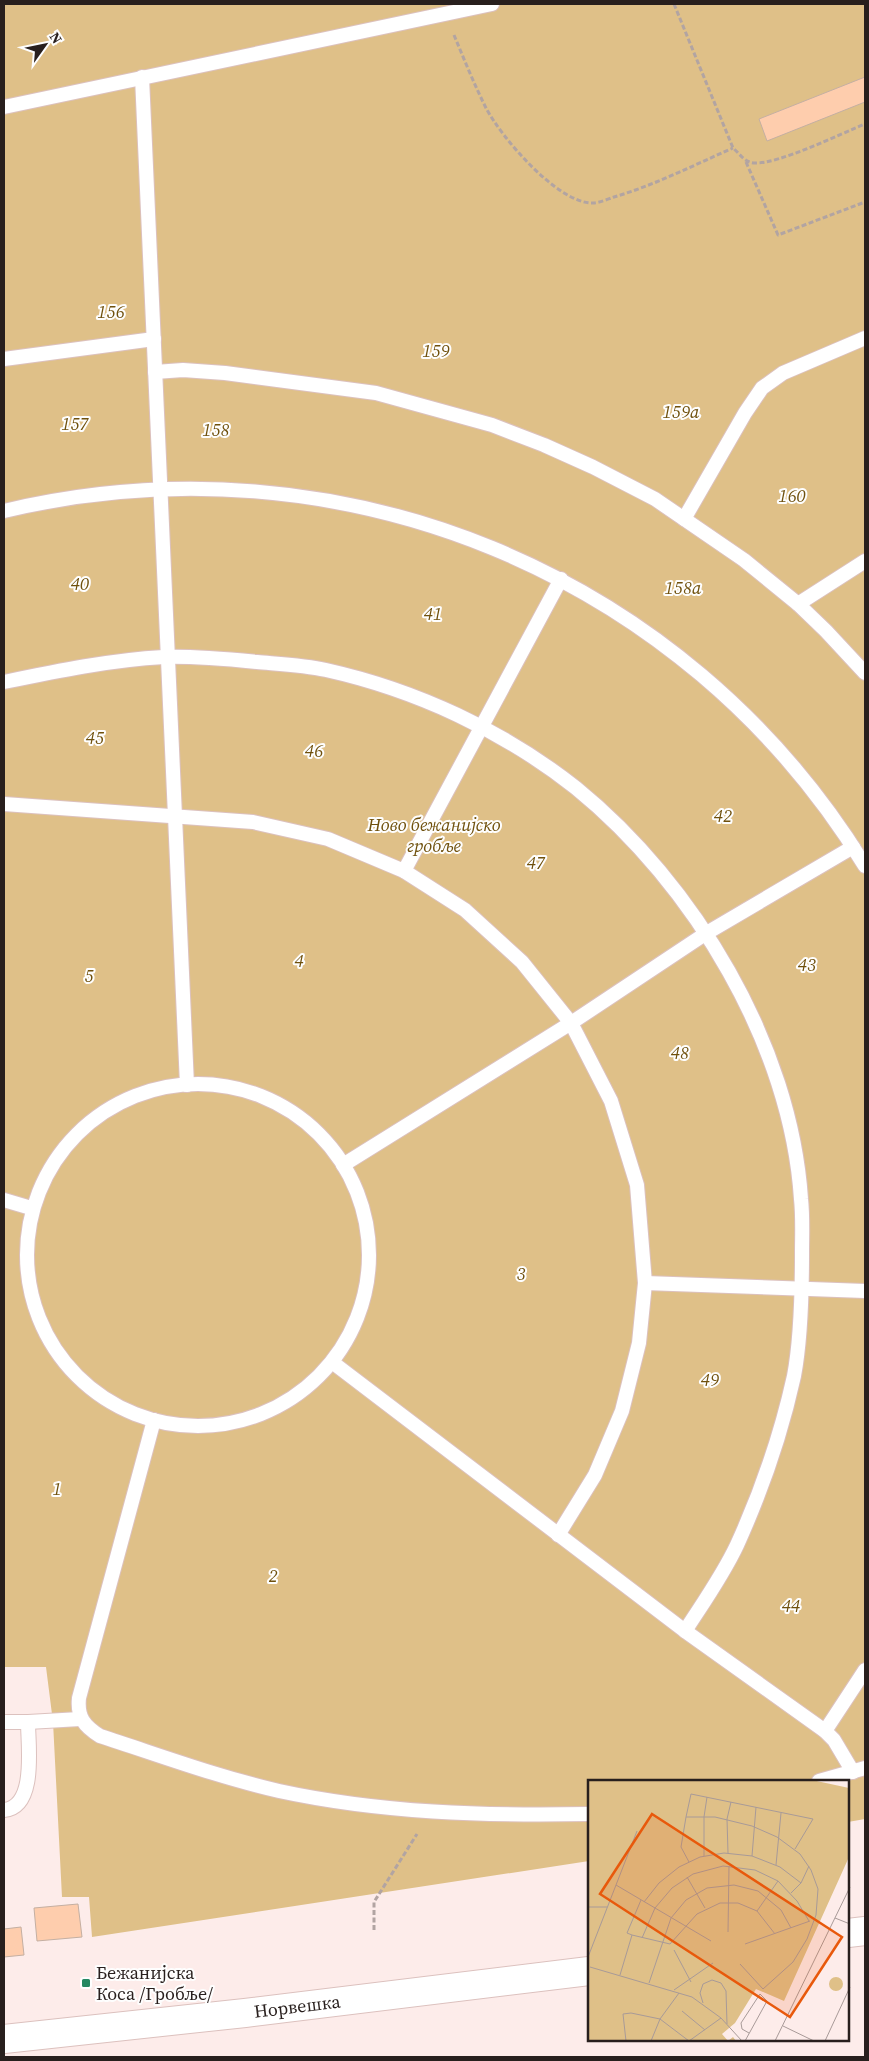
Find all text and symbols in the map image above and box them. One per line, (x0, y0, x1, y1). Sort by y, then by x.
north arrow (20, 20, 70, 70)
text: N (45, 28, 67, 48)
park label: 156 (97, 299, 126, 324)
park label: 159 (422, 338, 450, 363)
park label: 159a (663, 399, 700, 424)
park label: 157 (61, 411, 90, 436)
park label: 158 (202, 417, 230, 442)
park label: 160 (778, 483, 806, 508)
park label: 40 (71, 571, 89, 596)
park label: 158a (665, 575, 702, 600)
park label: 41 (424, 601, 442, 626)
park label: 45 (86, 725, 105, 750)
park label: 46 (305, 738, 324, 763)
park label: 42 (714, 803, 732, 828)
park label: Ново бежанијско гробље (366, 812, 501, 858)
park label: 47 (527, 850, 546, 875)
park label: 4 (294, 948, 304, 973)
park label: 43 (798, 952, 816, 977)
park label: 5 (84, 963, 94, 988)
park label: 48 (671, 1040, 689, 1065)
park label: 3 (516, 1261, 526, 1286)
park label: 49 (701, 1367, 719, 1392)
park label: 1 (52, 1476, 62, 1501)
park label: 2 (268, 1563, 278, 1588)
park label: 44 (782, 1593, 800, 1618)
inset map (588, 1780, 849, 2041)
place label: Бежанијска Коса /Гробље/ (96, 1960, 213, 2006)
marker: Бежанијска Коса /Гробље/ (80, 1977, 92, 1989)
street label: Норвешка (253, 1988, 343, 2024)

